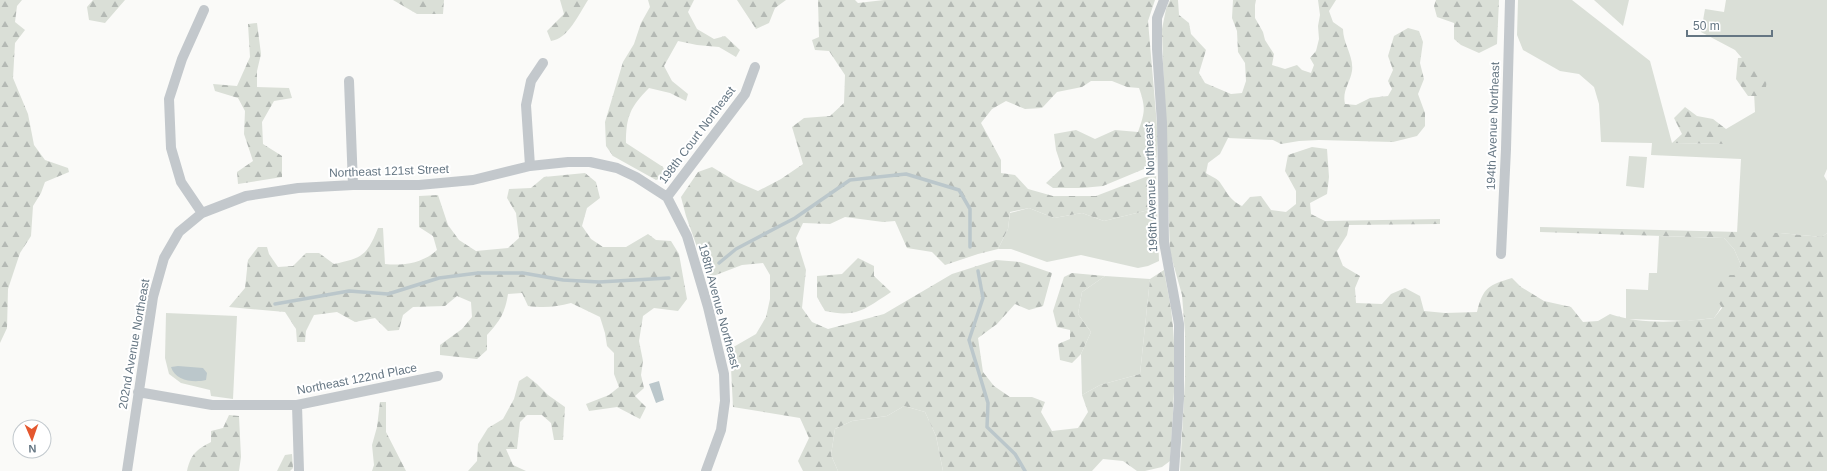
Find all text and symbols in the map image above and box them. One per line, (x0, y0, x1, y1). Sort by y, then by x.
scale bar (1687, 12, 1772, 38)
text: 50 m (1693, 19, 1720, 33)
street label: 194th Avenue Northeast (1484, 61, 1502, 190)
street label: 198th Court Northeast (656, 83, 739, 186)
street label: 196th Avenue Northeast (1142, 123, 1160, 252)
street label: Northeast 121st Street (329, 162, 450, 180)
street label: 198th Avenue Northeast (696, 242, 743, 371)
street label: 202nd Avenue Northeast (116, 277, 152, 410)
street label: Northeast 122nd Place (296, 360, 419, 398)
north arrow (12, 419, 52, 459)
text: N (28, 443, 37, 455)

